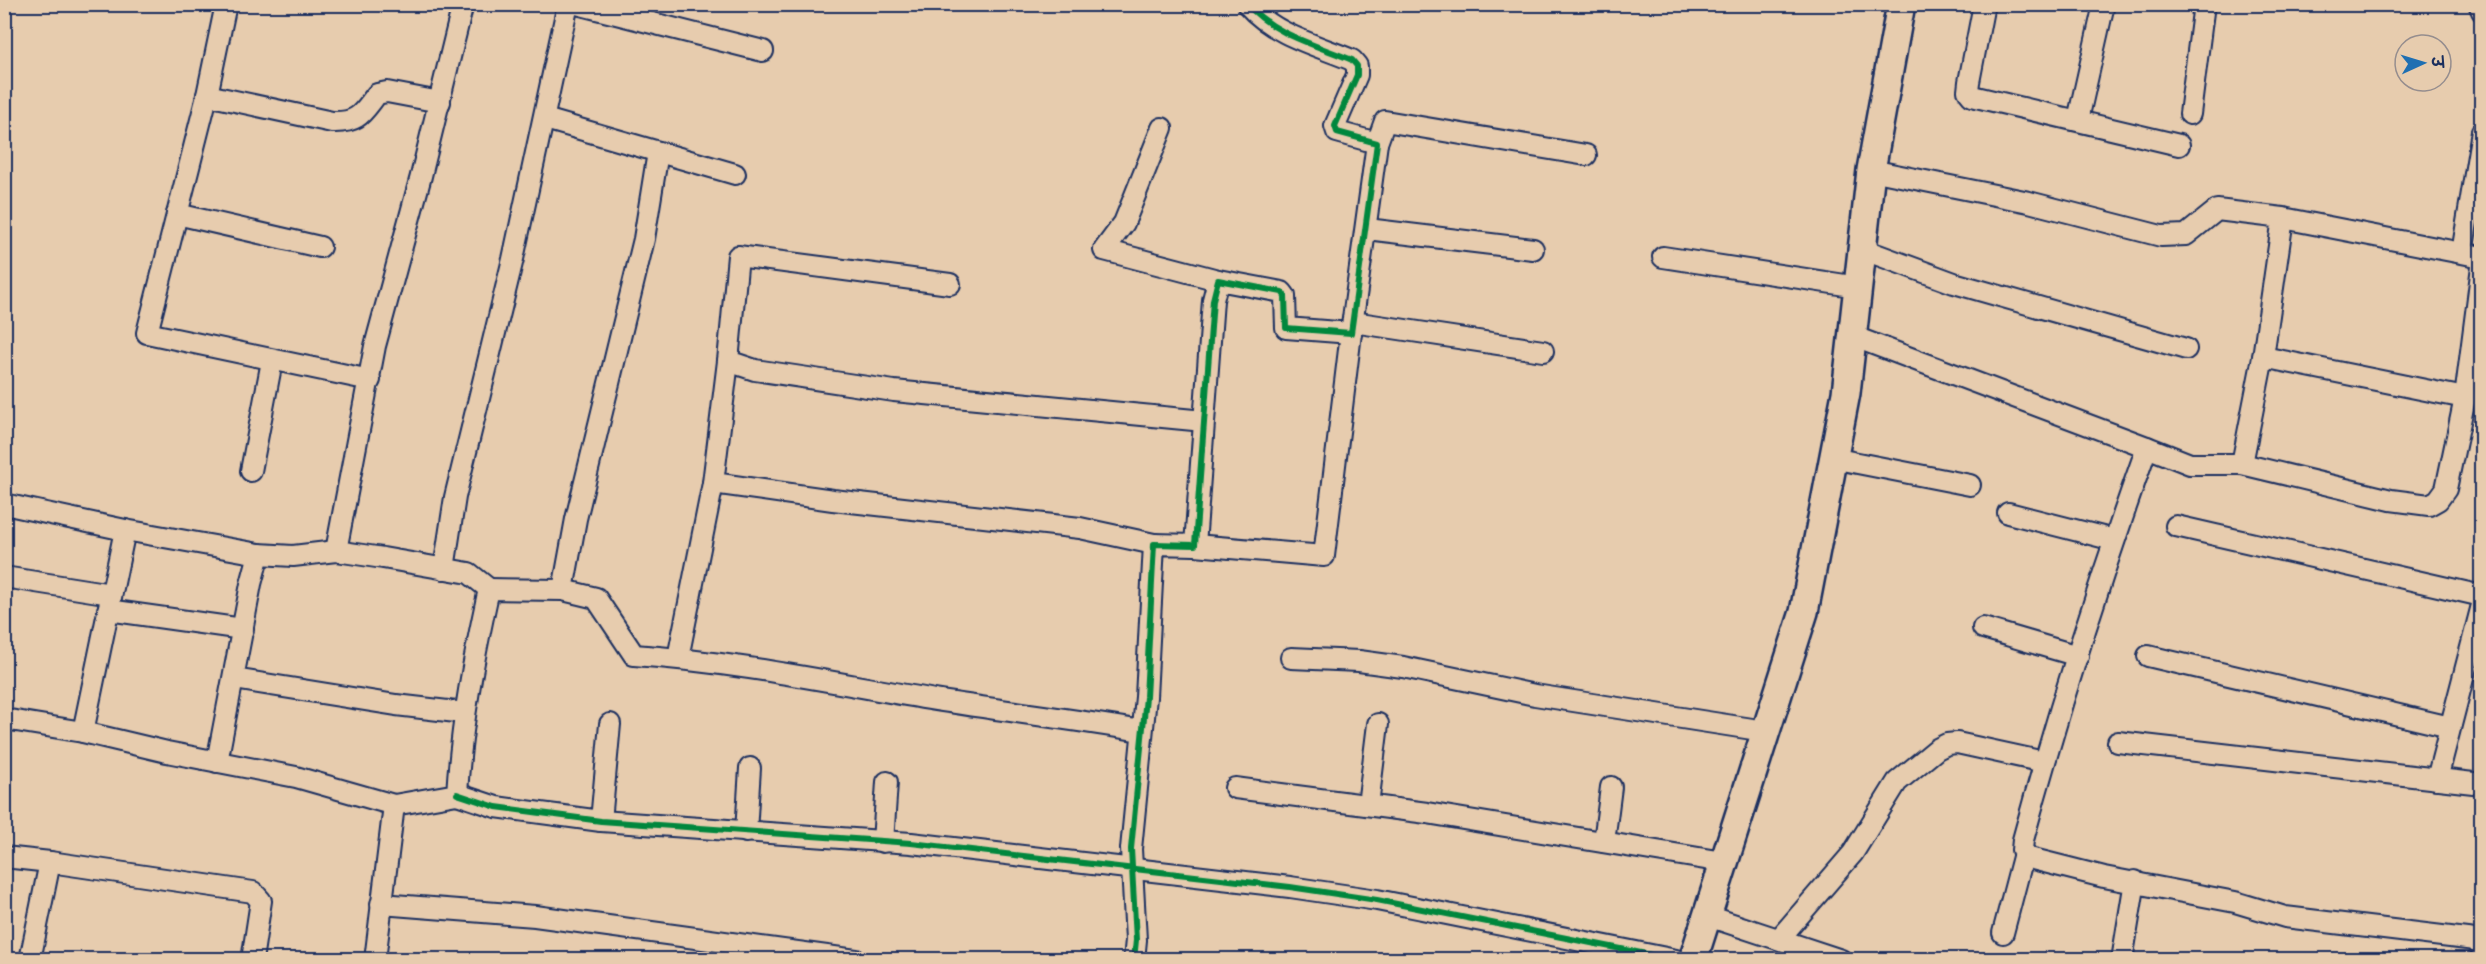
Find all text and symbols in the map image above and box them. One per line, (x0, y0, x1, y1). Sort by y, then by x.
north arrow (2393, 33, 2453, 93)
text: उ (2427, 54, 2448, 69)

